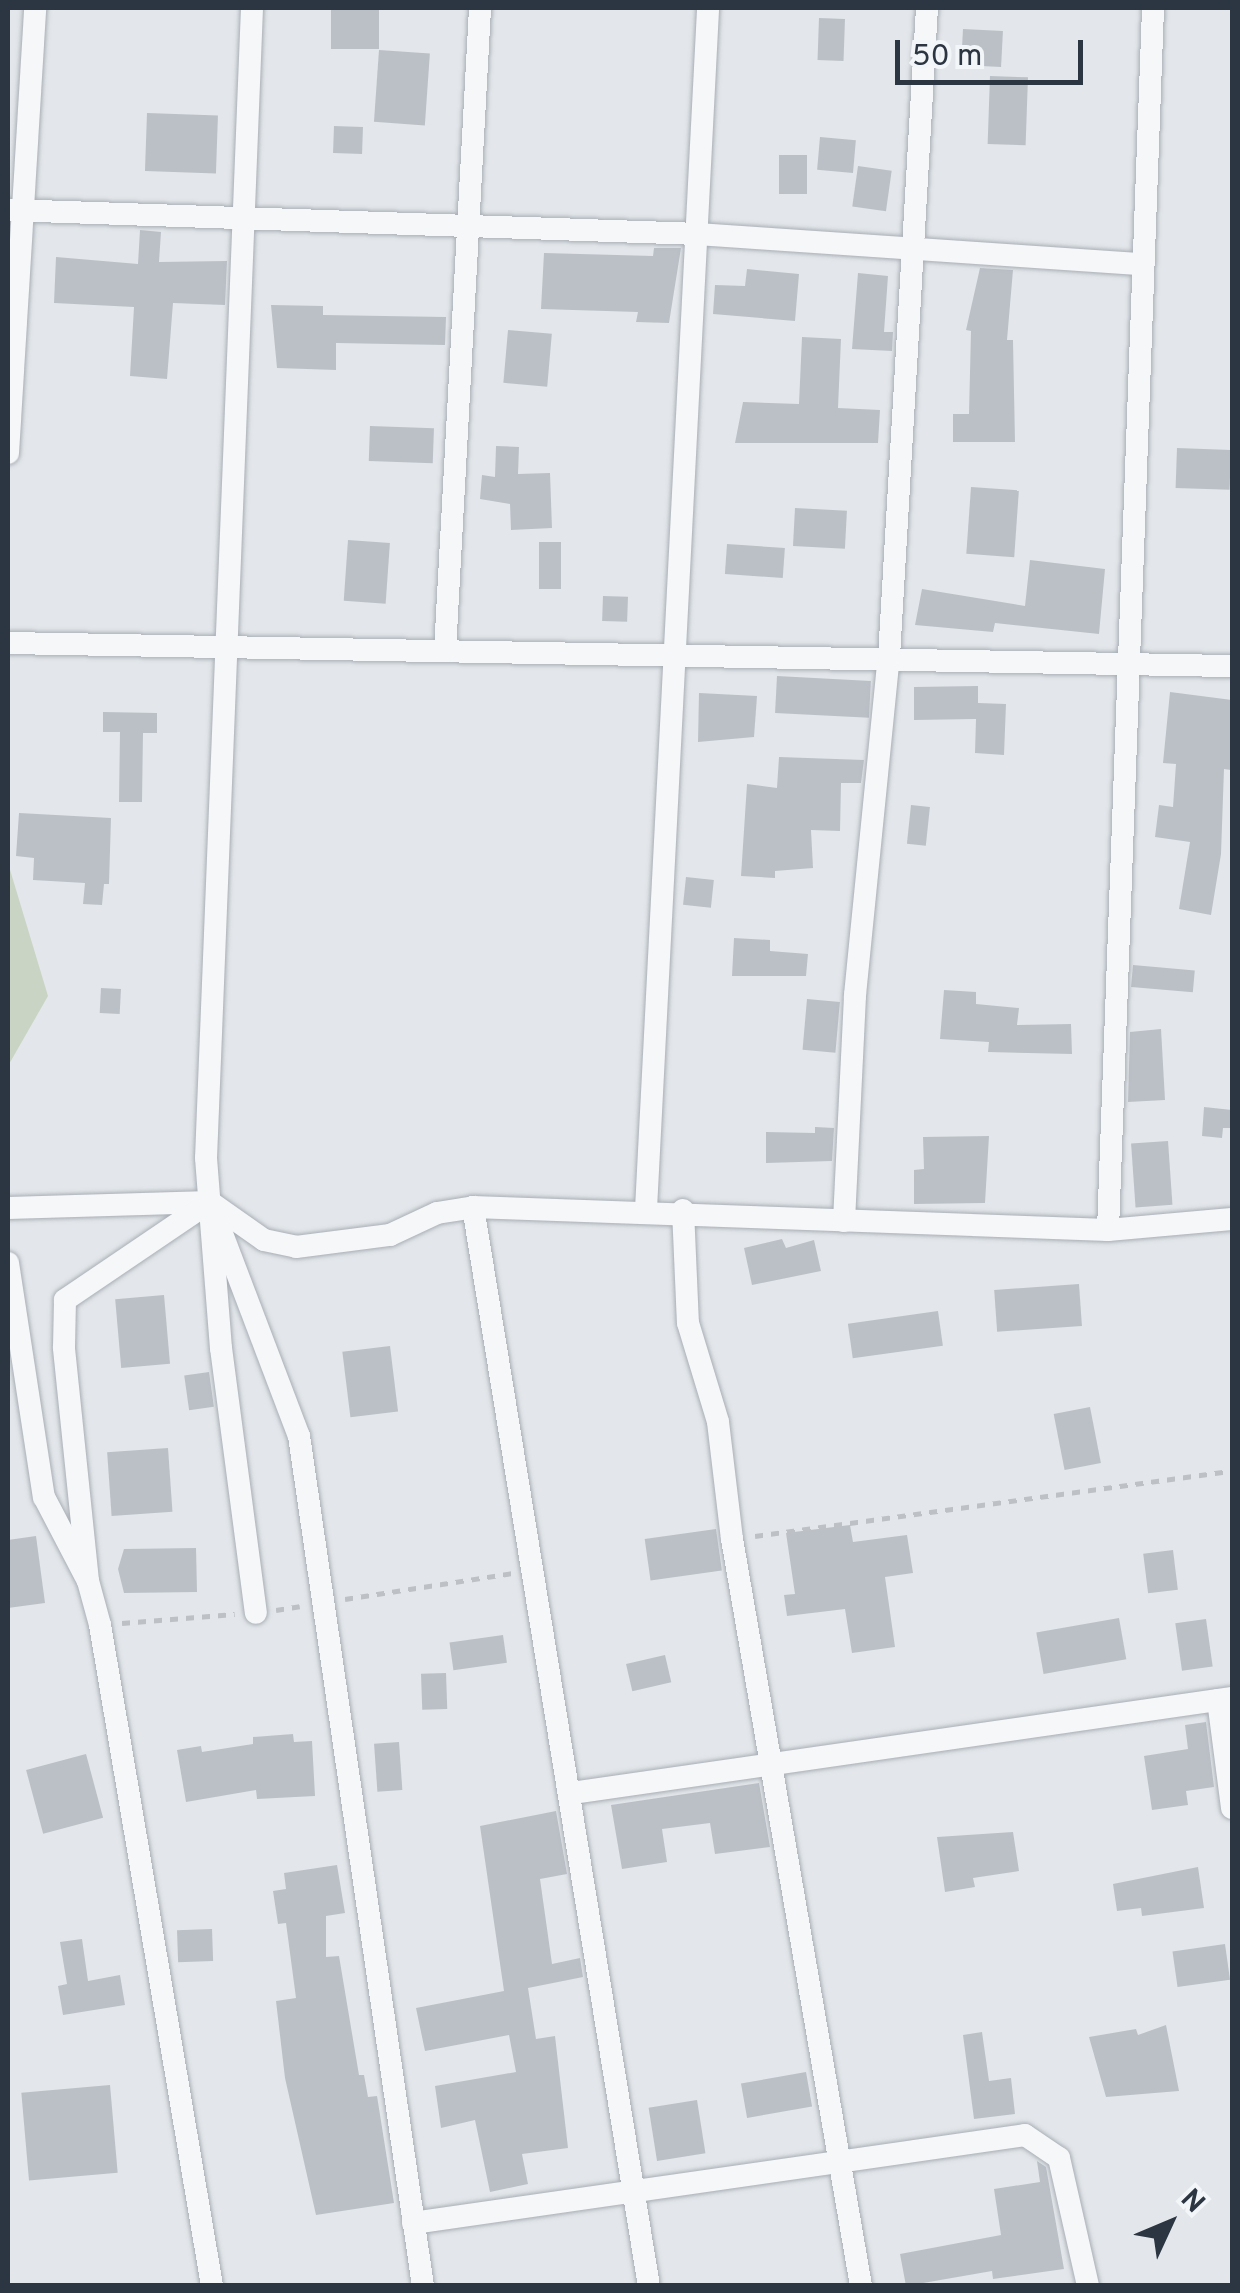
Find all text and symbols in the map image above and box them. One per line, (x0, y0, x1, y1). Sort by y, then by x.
scale bar (900, 20, 1088, 82)
text: 50 m (912, 39, 982, 76)
north arrow (1120, 2173, 1220, 2273)
text: N (1172, 2182, 1212, 2222)

